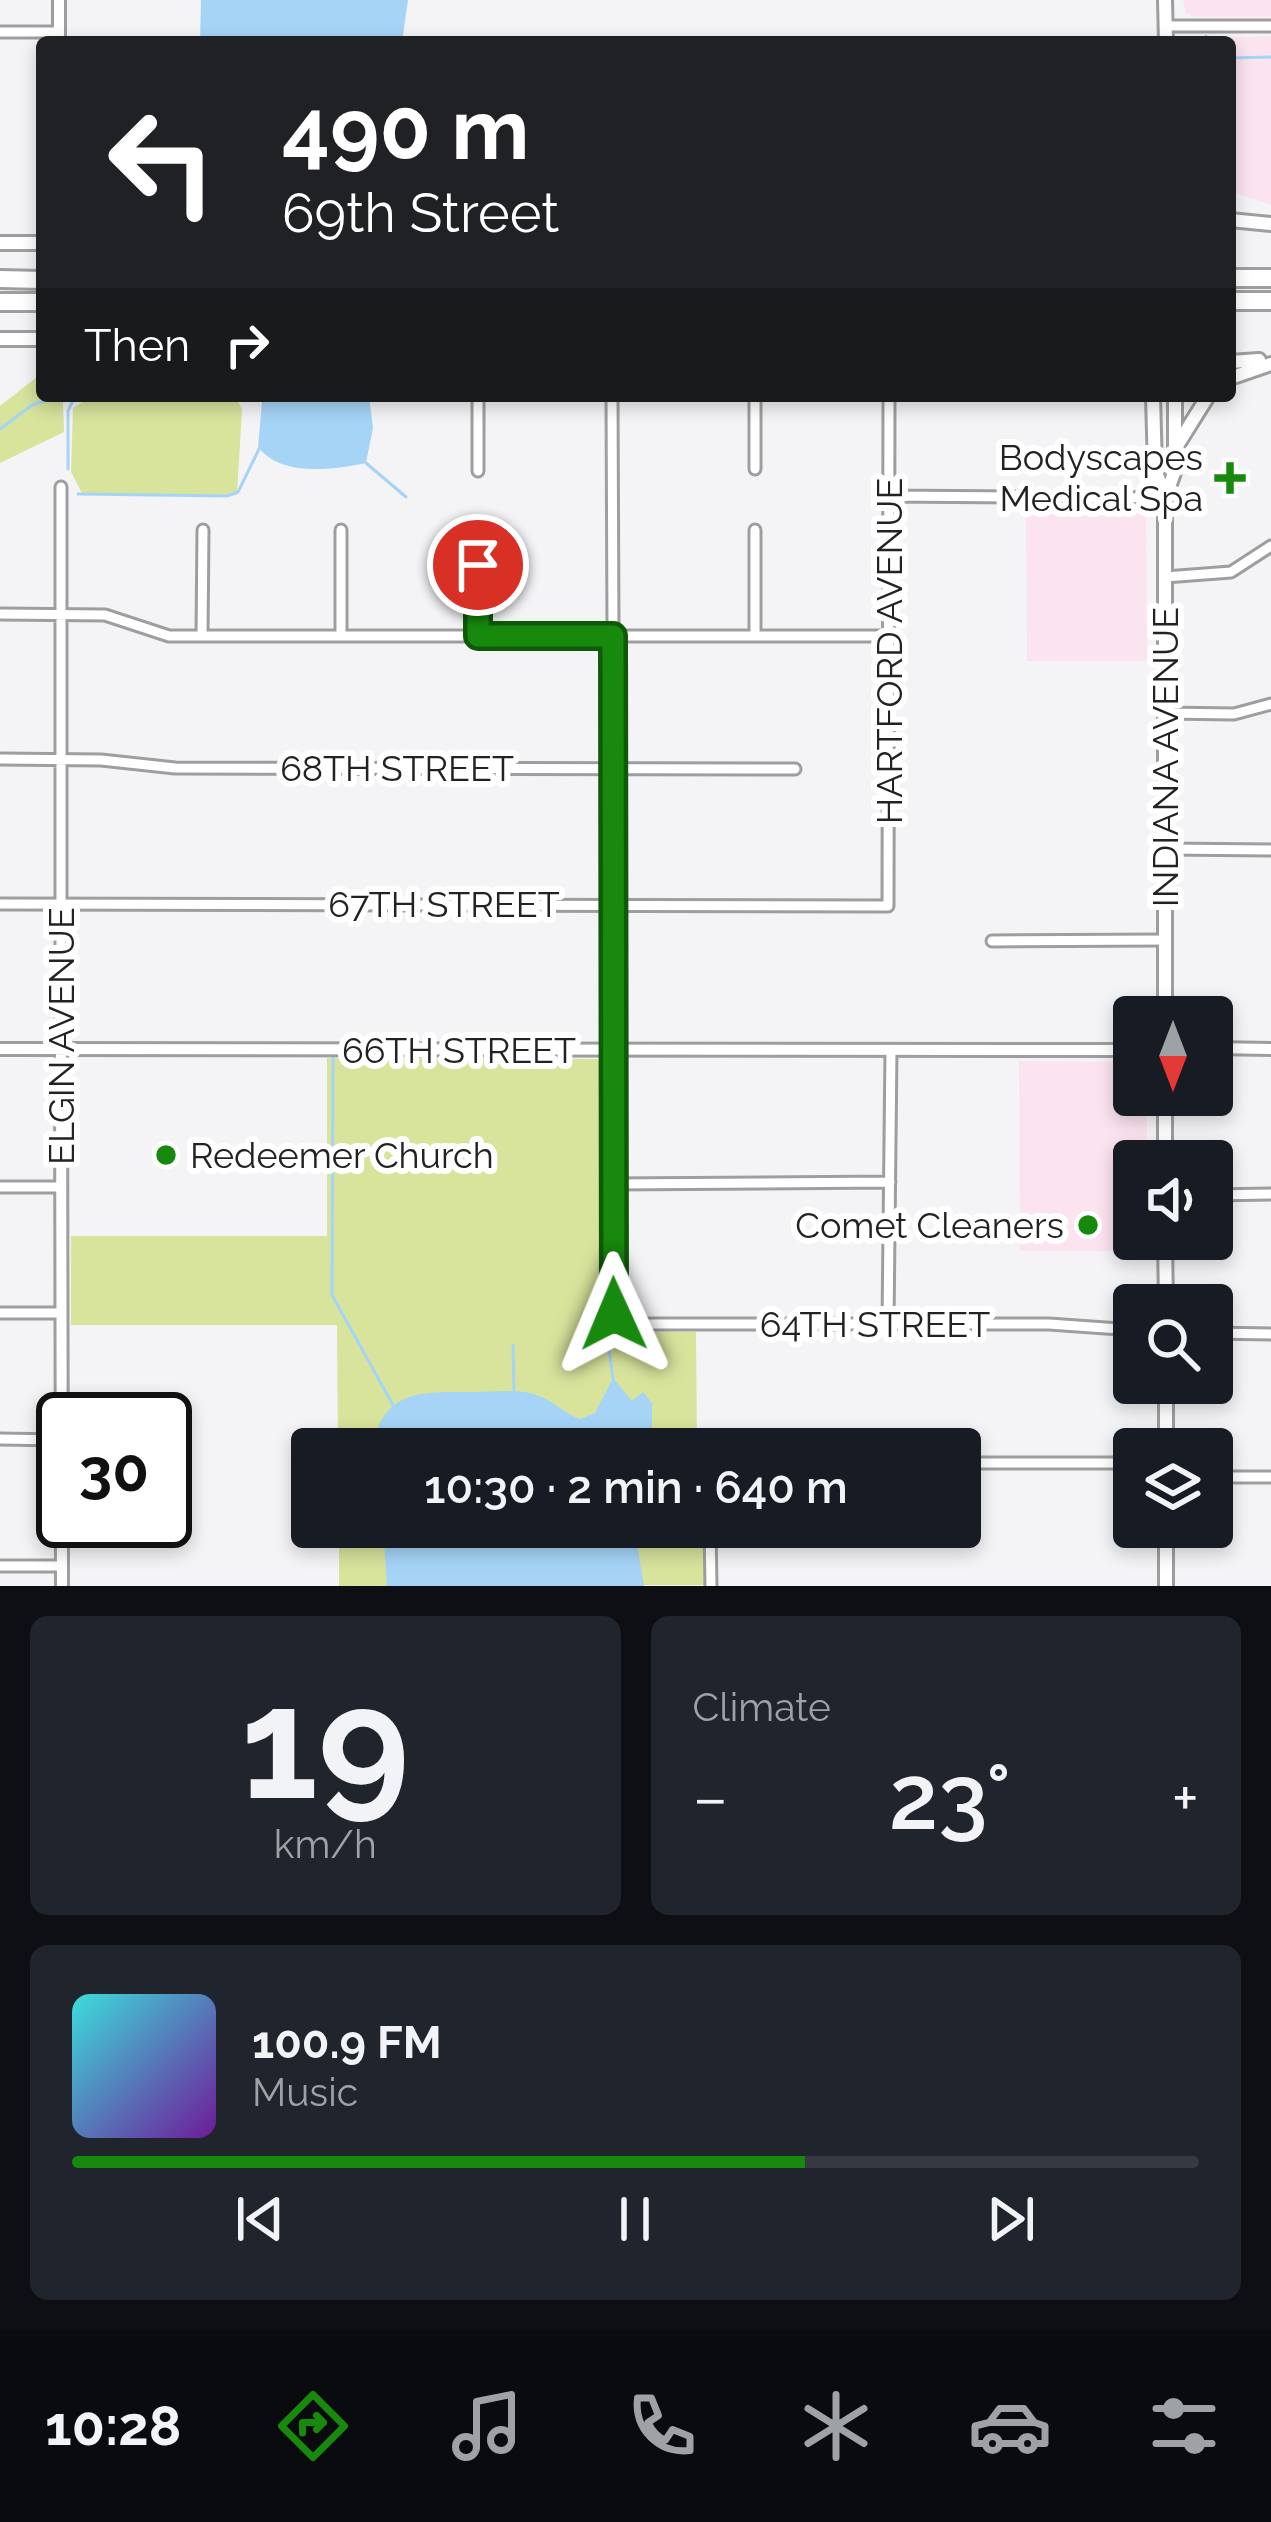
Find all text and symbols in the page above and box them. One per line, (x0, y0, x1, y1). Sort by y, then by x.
text: 490 m (282, 80, 529, 179)
icon: left (84, 84, 240, 240)
text: 69th Street (282, 181, 559, 245)
icon: right (214, 312, 280, 378)
text: Then (84, 319, 190, 372)
place label: Bodyscapes Medical Spa (999, 436, 1203, 519)
marker: Bodyscapes Medical Spa (1214, 462, 1246, 494)
street label: HARTFORD AVENUE (868, 478, 910, 824)
pin (427, 514, 529, 616)
icon: arrive (445, 532, 511, 598)
street label: INDIANA AVENUE (1144, 607, 1186, 907)
street label: 68TH STREET (280, 747, 514, 789)
street label: 67TH STREET (328, 883, 560, 925)
street label: ELGIN AVENUE (40, 907, 82, 1165)
north arrow (1113, 996, 1233, 1116)
map controls (1113, 996, 1233, 1548)
street label: 66TH STREET (342, 1029, 576, 1071)
place label: Redeemer Church (190, 1134, 494, 1176)
button: sound (1113, 1140, 1233, 1260)
marker: Redeemer Church (153, 1142, 179, 1168)
place label: Comet Cleaners (795, 1204, 1064, 1246)
marker: Comet Cleaners (1075, 1212, 1101, 1238)
position arrow (551, 1251, 677, 1377)
button: search (1113, 1284, 1233, 1404)
street label: 64TH STREET (760, 1303, 990, 1345)
speed limit sign: 30 (36, 1392, 192, 1548)
button: layers (1113, 1428, 1233, 1548)
text: 10:30 · 2 min · 640 m (424, 1461, 848, 1514)
text: 19 (241, 1651, 410, 1835)
text: Climate (693, 1684, 831, 1730)
text: 23° (889, 1744, 1011, 1850)
text: − (693, 1759, 728, 1836)
text: + (1172, 1759, 1199, 1836)
text: km/h (274, 1821, 377, 1867)
text: 100.9 FM (252, 2016, 442, 2069)
text: Music (252, 2069, 358, 2115)
icon: previous (227, 2186, 293, 2252)
icon: pause (602, 2186, 668, 2252)
icon: next (978, 2186, 1044, 2252)
icon: directions (271, 2384, 355, 2468)
icon: music (445, 2384, 529, 2468)
icon: phone (620, 2384, 704, 2468)
icon: climate (794, 2384, 878, 2468)
icon: car (968, 2384, 1052, 2468)
icon: filters (1142, 2384, 1226, 2468)
text: 10:28 (45, 2394, 181, 2458)

